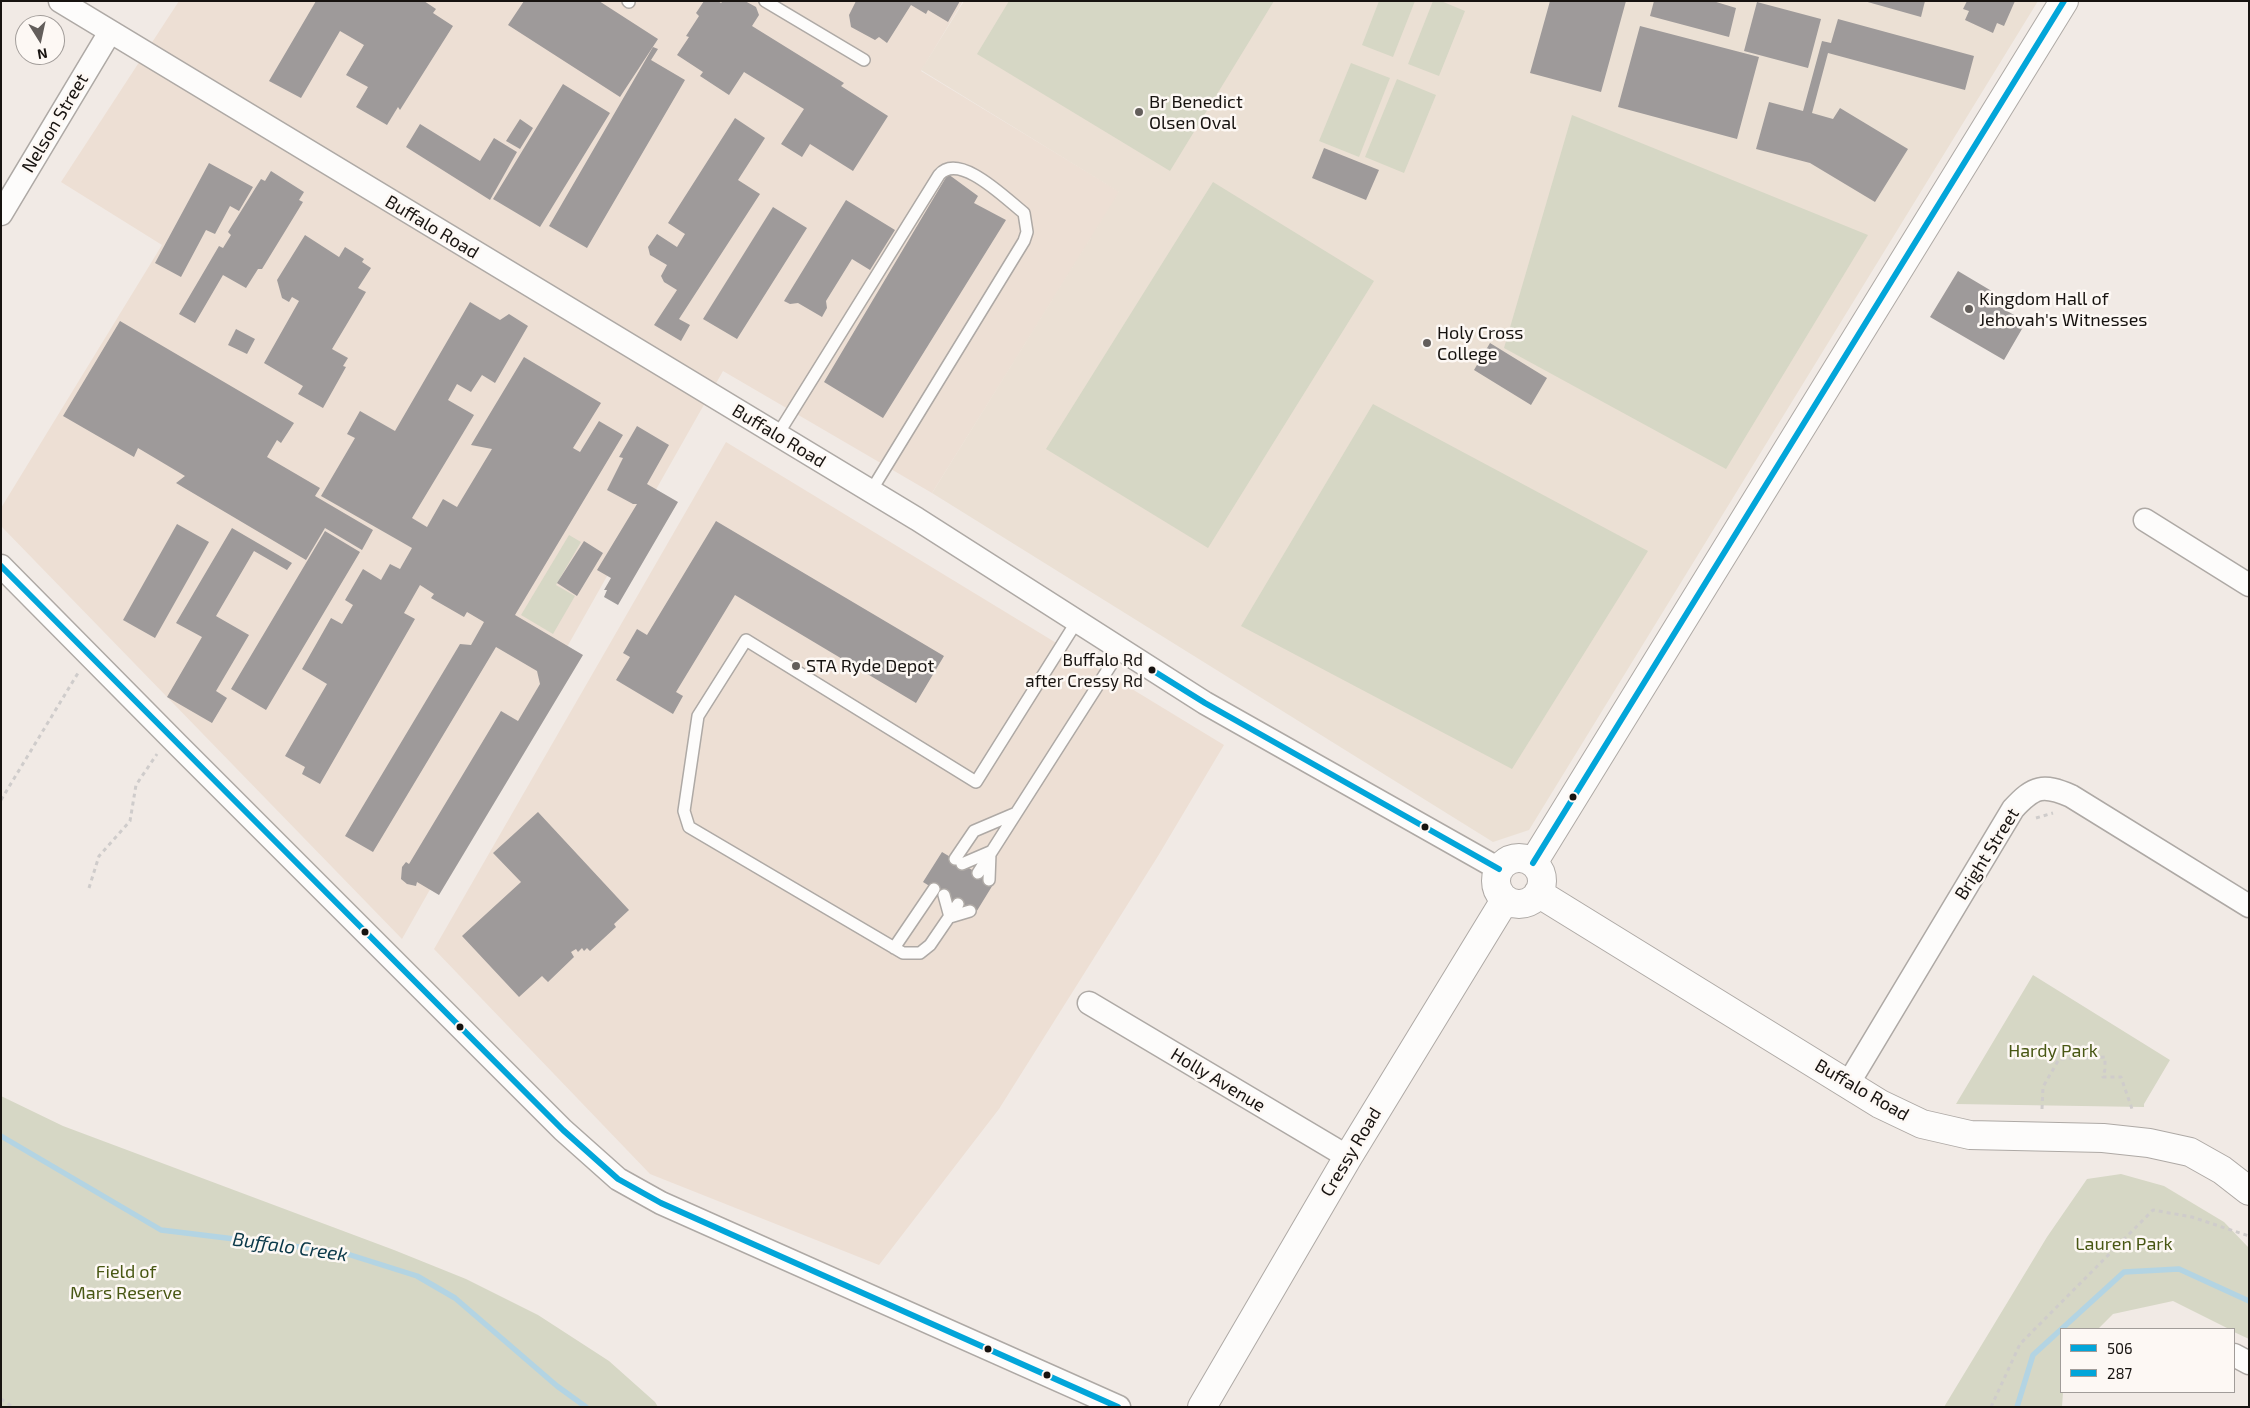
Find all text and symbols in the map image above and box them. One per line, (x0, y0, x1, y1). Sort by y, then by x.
north arrow (15, 15, 65, 65)
text: N (36, 45, 49, 64)
street label: Nelson Street (17, 70, 93, 176)
place label: Br Benedict Olsen Oval (1149, 91, 1243, 134)
marker: Br Benedict Olsen Oval (1133, 106, 1145, 118)
street label: Buffalo Road (381, 191, 483, 263)
place label: Kingdom Hall of Jehovah's Witnesses (1979, 288, 2147, 330)
marker: Kingdom Hall of Jehovah's Witnesses (1963, 303, 1975, 315)
place label: Holy Cross College (1437, 322, 1523, 364)
marker: Holy Cross College (1421, 337, 1433, 349)
street label: Buffalo Road (728, 400, 830, 472)
place label: Buffalo Rd after Cressy Rd (1025, 650, 1143, 690)
place label: STA Ryde Depot (806, 655, 934, 677)
marker: STA Ryde Depot (790, 660, 802, 672)
marker: Buffalo Rd after Cressy Rd (1147, 665, 1157, 675)
unlabelled marker (1568, 792, 1578, 802)
street label: Bright Street (1950, 804, 2024, 904)
unlabelled marker (1420, 822, 1430, 832)
unlabelled marker (360, 927, 370, 937)
unlabelled marker (455, 1022, 465, 1032)
park label: Hardy Park (2008, 1040, 2098, 1062)
street label: Holly Avenue (1167, 1043, 1269, 1117)
street label: Buffalo Road (1811, 1054, 1913, 1126)
street label: Cressy Road (1316, 1104, 1386, 1200)
water label: Buffalo Creek (231, 1228, 349, 1266)
park label: Lauren Park (2075, 1233, 2173, 1255)
park label: Field of Mars Reserve (70, 1261, 182, 1304)
legend (2060, 1328, 2235, 1393)
text: 506 (2107, 1339, 2133, 1357)
unlabelled marker (983, 1344, 993, 1354)
text: 287 (2107, 1364, 2132, 1382)
unlabelled marker (1042, 1370, 1052, 1380)

